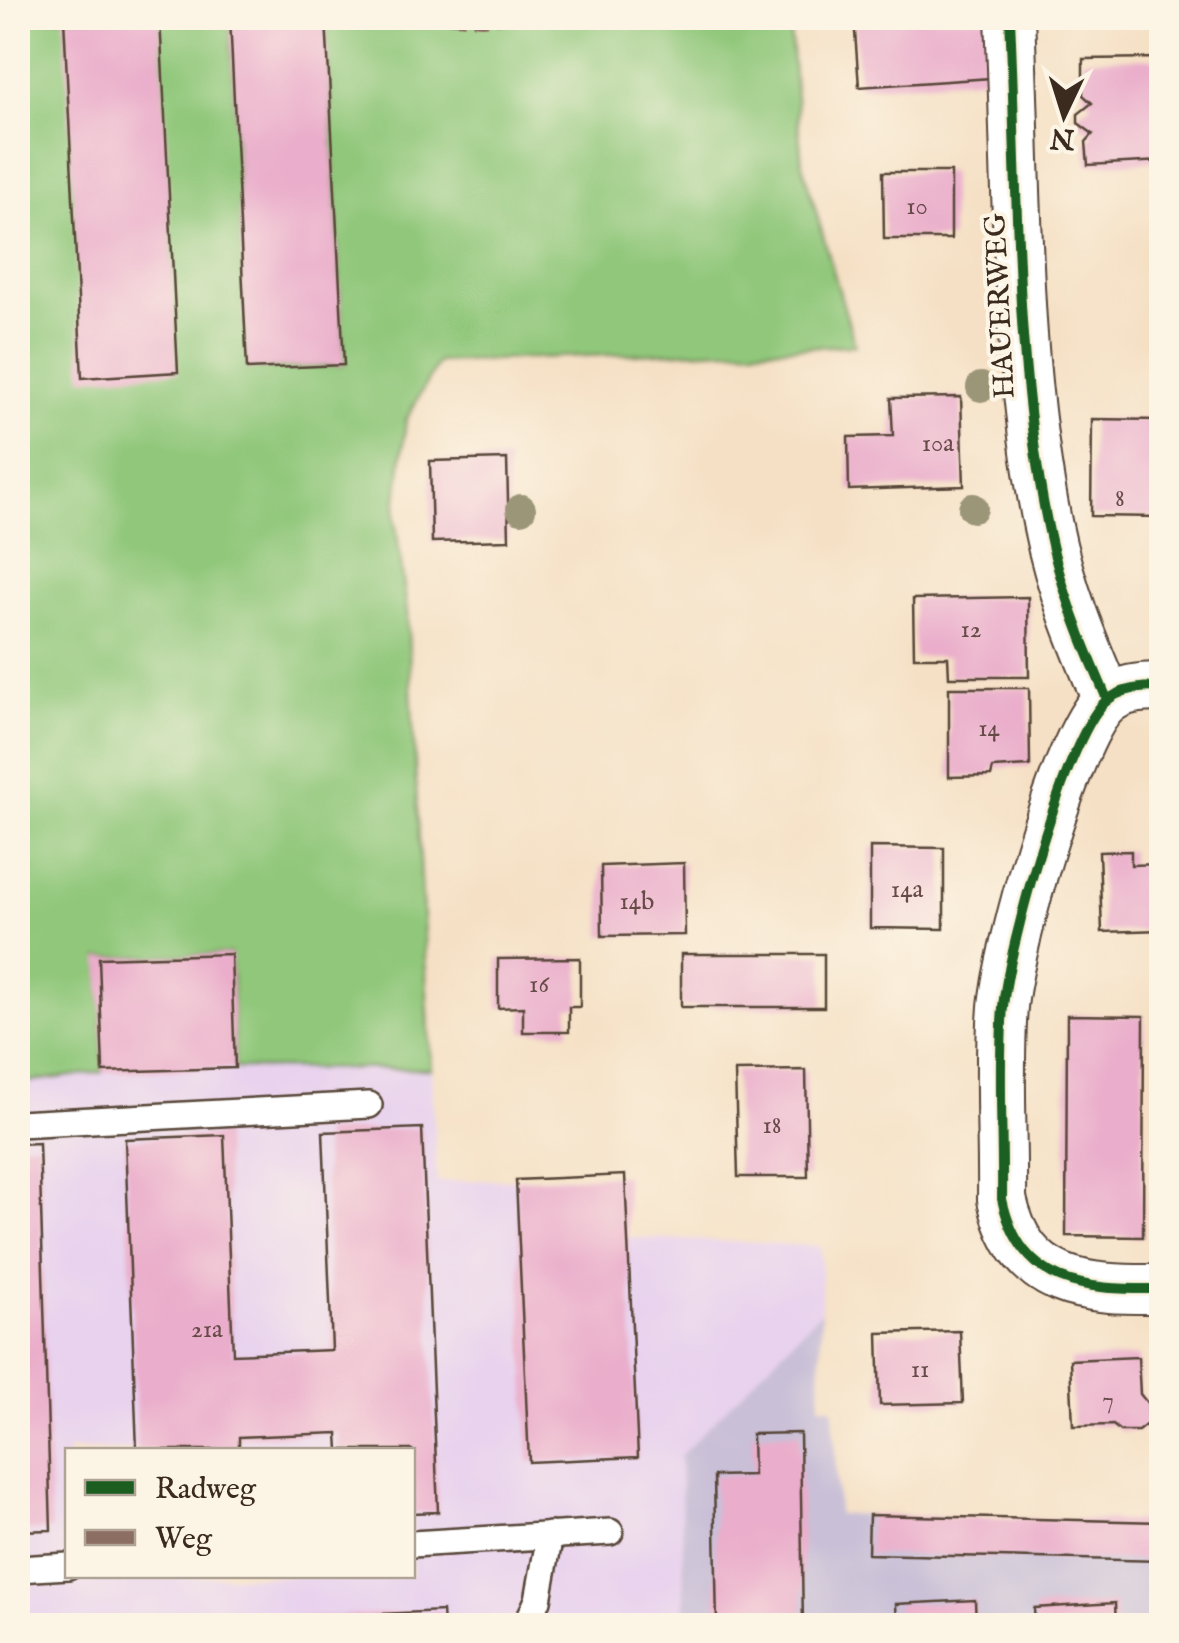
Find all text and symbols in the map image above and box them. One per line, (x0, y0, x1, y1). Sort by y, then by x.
north arrow (1014, 65, 1114, 165)
text: N (1049, 119, 1077, 156)
house number: 10 (906, 191, 928, 223)
street label: HAUERWEG (977, 212, 1025, 400)
house number: 10a (922, 428, 954, 460)
house number: 8 (1115, 483, 1125, 515)
house number: 12 (960, 614, 982, 646)
house number: 14 (978, 713, 1001, 745)
house number: 14a (891, 874, 923, 906)
house number: 14b (620, 886, 654, 918)
house number: 16 (529, 969, 549, 1001)
house number: 18 (762, 1110, 782, 1142)
house number: 21a (191, 1314, 223, 1346)
house number: 11 (911, 1354, 929, 1386)
house number: 7 (1102, 1385, 1114, 1417)
legend (65, 1448, 415, 1578)
text: Radweg (155, 1471, 257, 1509)
text: Weg (155, 1521, 213, 1559)

